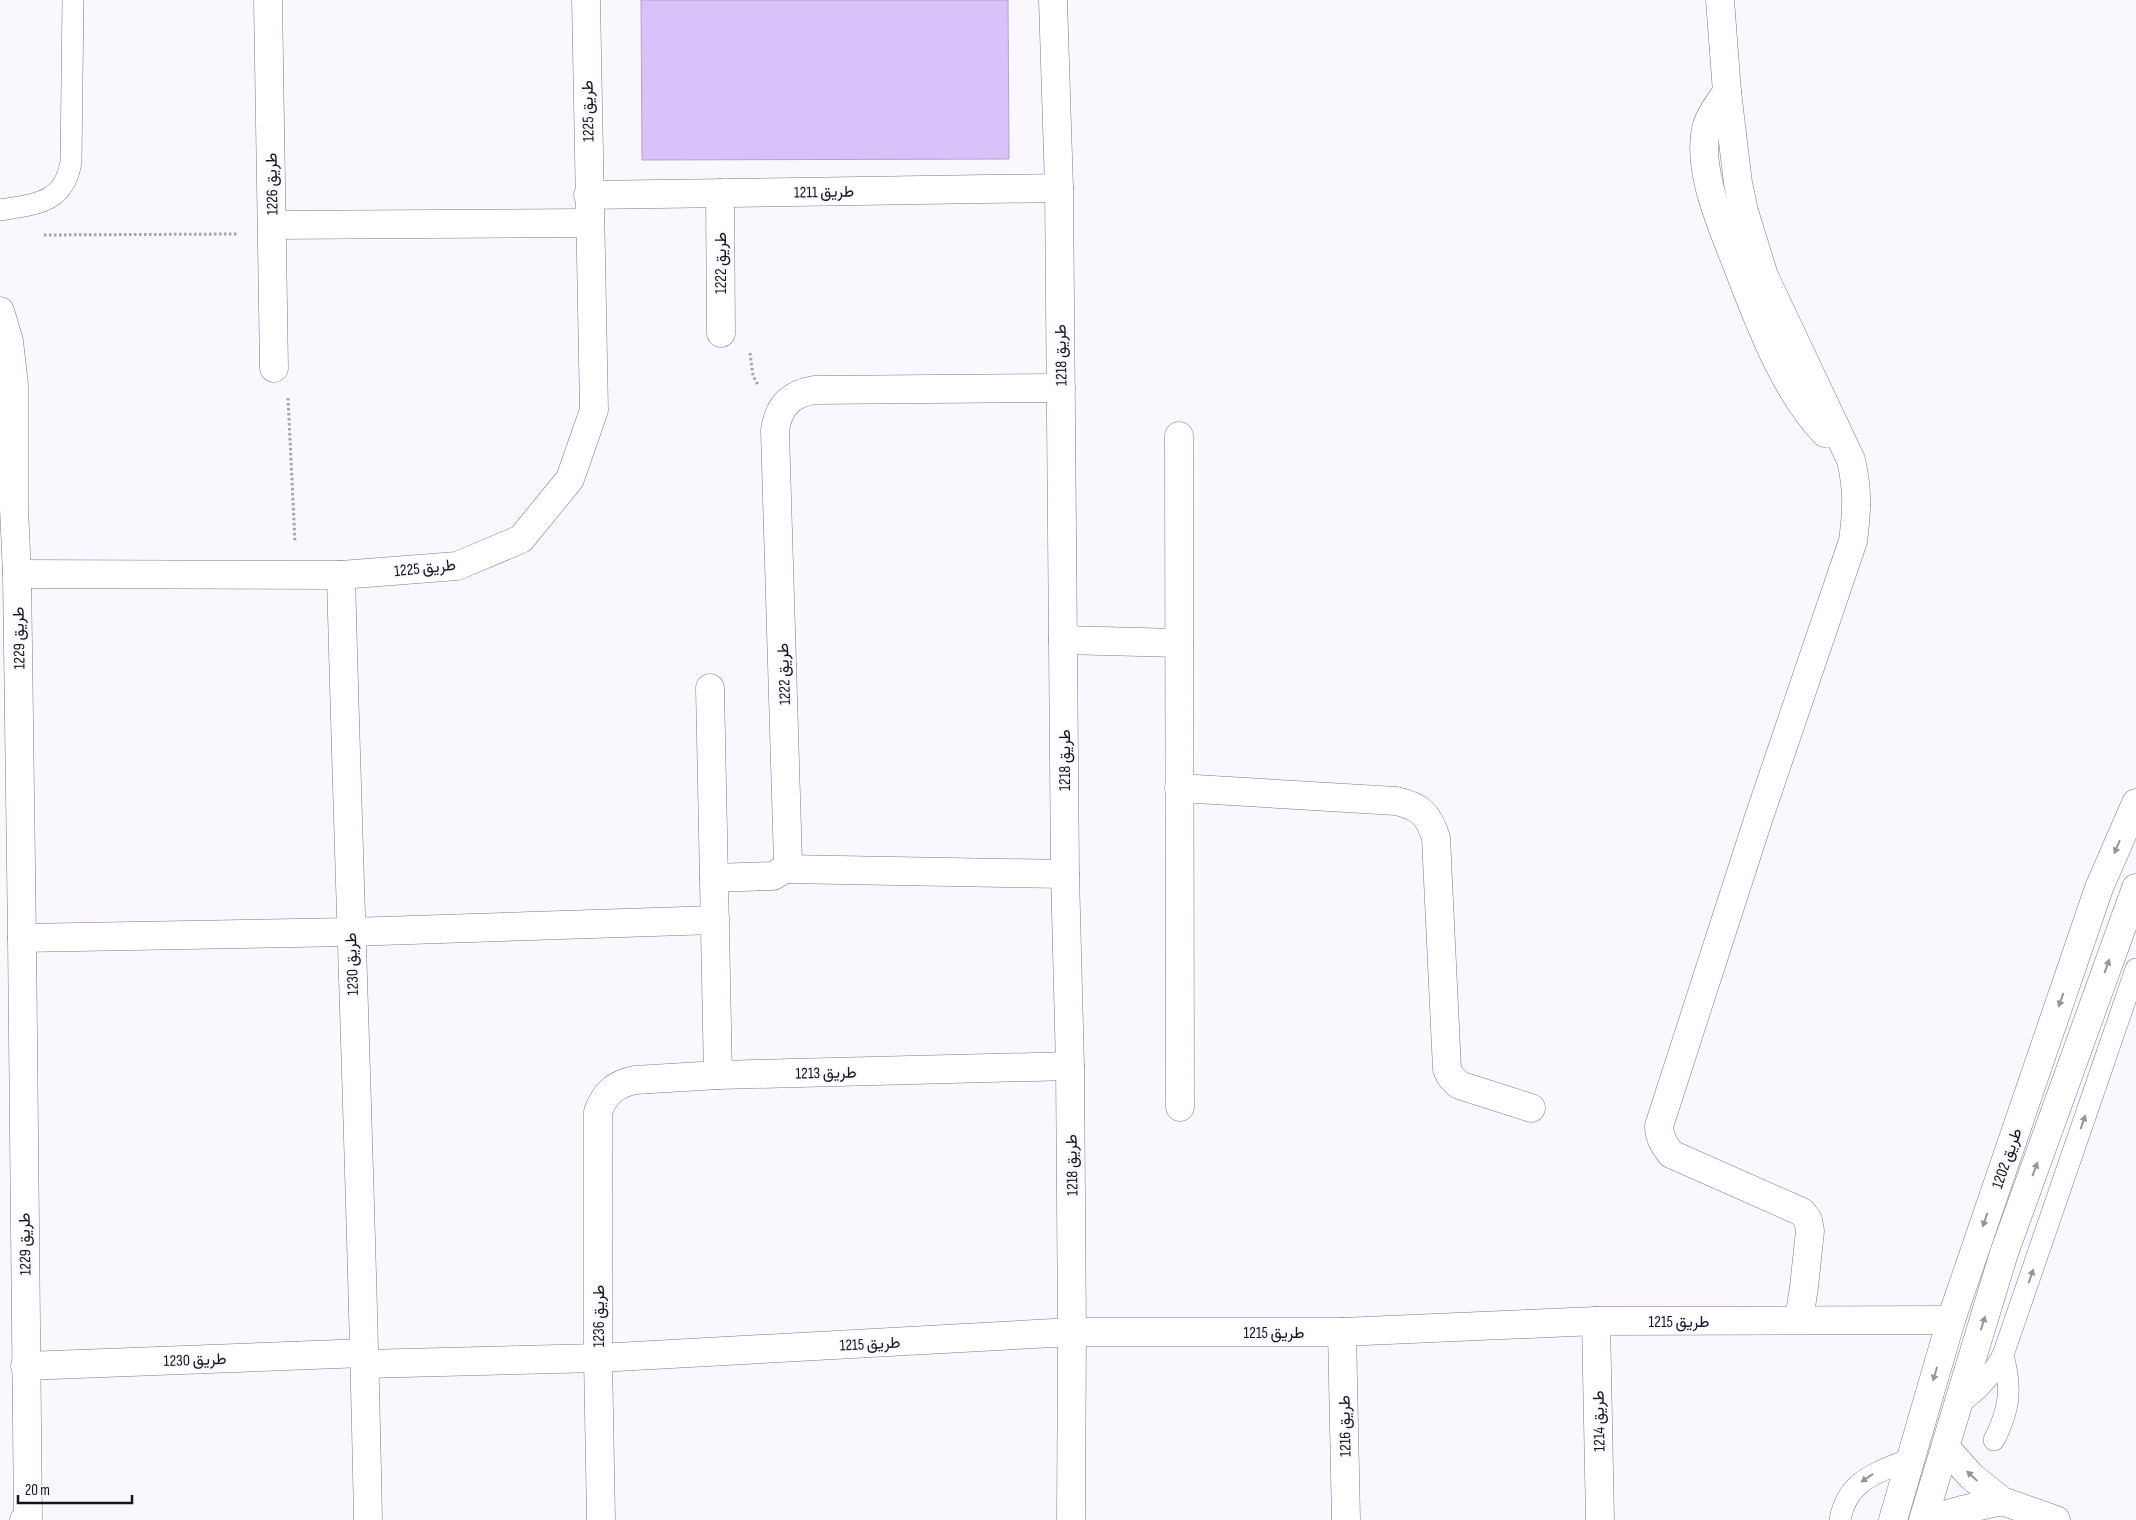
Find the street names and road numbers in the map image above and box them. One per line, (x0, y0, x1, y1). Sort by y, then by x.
street label: طريق 1225 (578, 80, 599, 142)
street label: طريق 1226 (262, 153, 283, 215)
street label: طريق 1211 (794, 182, 854, 203)
street label: طريق 1222 (712, 232, 731, 294)
street label: طريق 1218 (1051, 324, 1072, 386)
street label: طريق 1225 (393, 556, 457, 581)
street label: طريق 1229 (9, 607, 30, 669)
street label: طريق 1222 (774, 643, 795, 705)
street label: طريق 1218 (1056, 729, 1075, 791)
street label: طريق 1230 (342, 932, 363, 996)
street label: طريق 1213 (795, 1063, 857, 1084)
street label: طريق 1202 (1988, 1126, 2027, 1191)
street label: طريق 1218 (1062, 1134, 1083, 1196)
street label: طريق 1229 (15, 1213, 36, 1275)
street label: طريق 1236 (590, 1285, 609, 1347)
street label: طريق 1215 (1649, 1313, 1709, 1332)
street label: طريق 1215 (1244, 1324, 1304, 1343)
street label: طريق 1215 (839, 1333, 901, 1356)
street label: طريق 1230 (163, 1350, 227, 1371)
street label: طريق 1214 (1589, 1390, 1610, 1452)
street label: طريق 1216 (1335, 1395, 1356, 1457)

